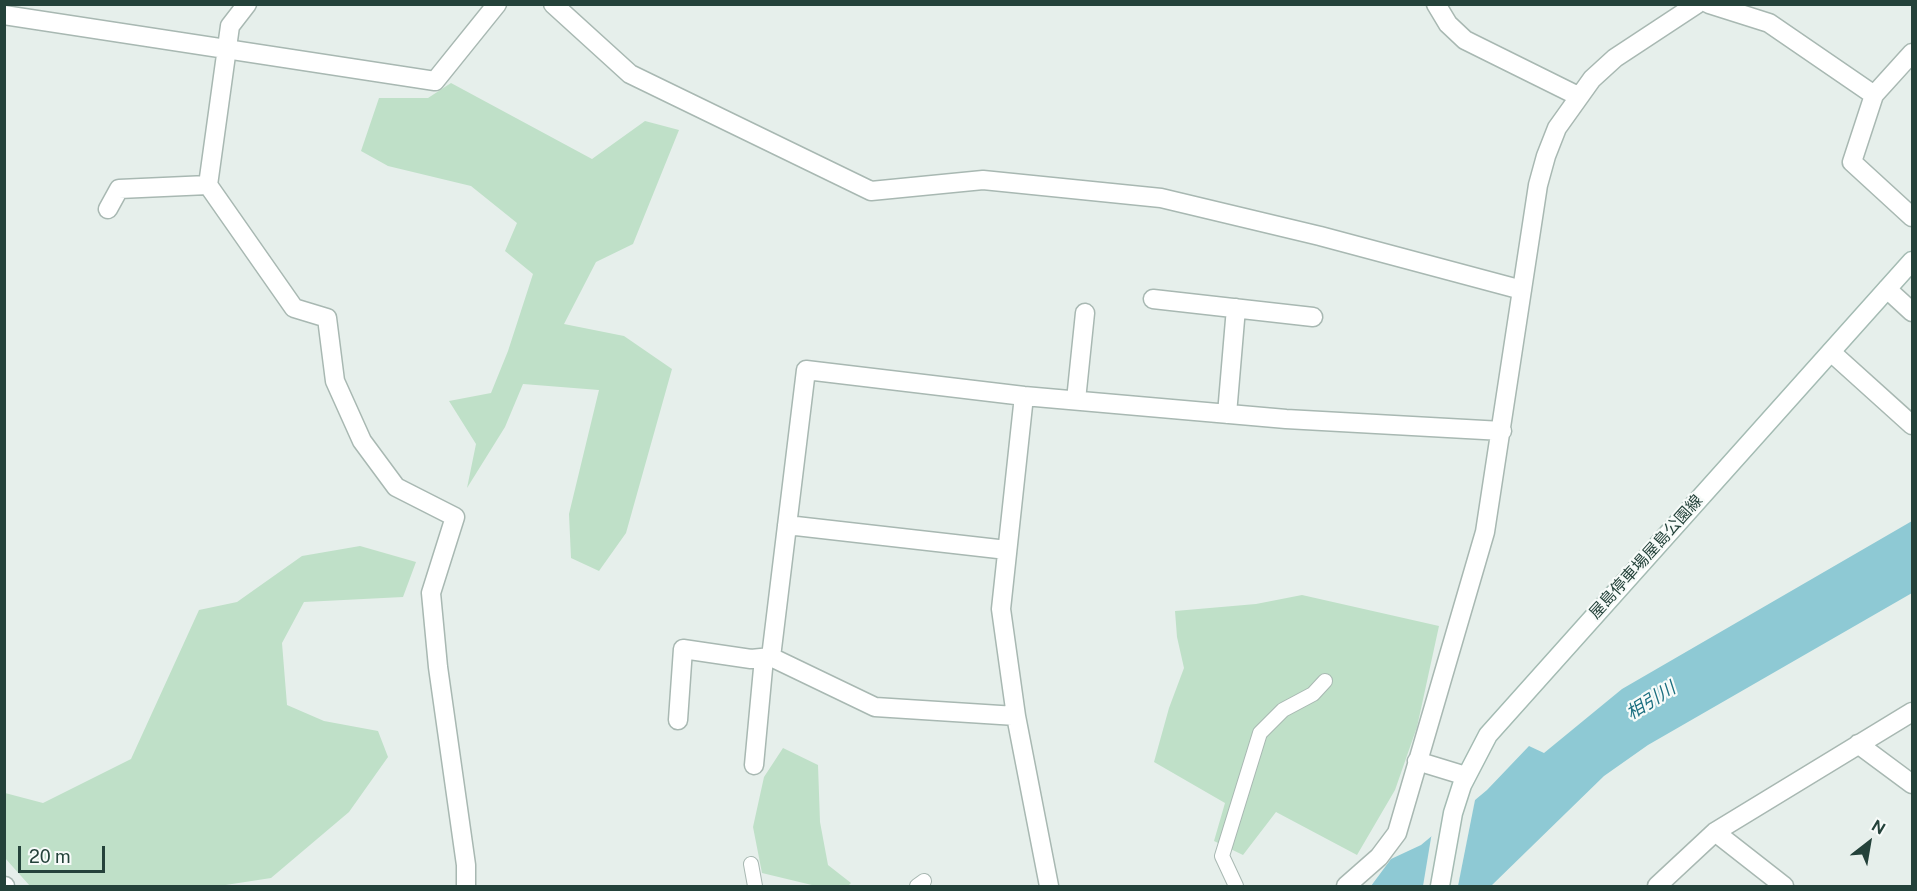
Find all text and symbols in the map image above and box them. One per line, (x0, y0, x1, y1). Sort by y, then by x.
street label: 屋島停車場屋島公園線 (1585, 491, 1707, 623)
water label: 相引川 (1622, 678, 1680, 724)
north arrow (1839, 813, 1899, 873)
text: N (1868, 816, 1889, 839)
scale bar (21, 834, 108, 872)
text: 20 m (29, 846, 71, 867)

